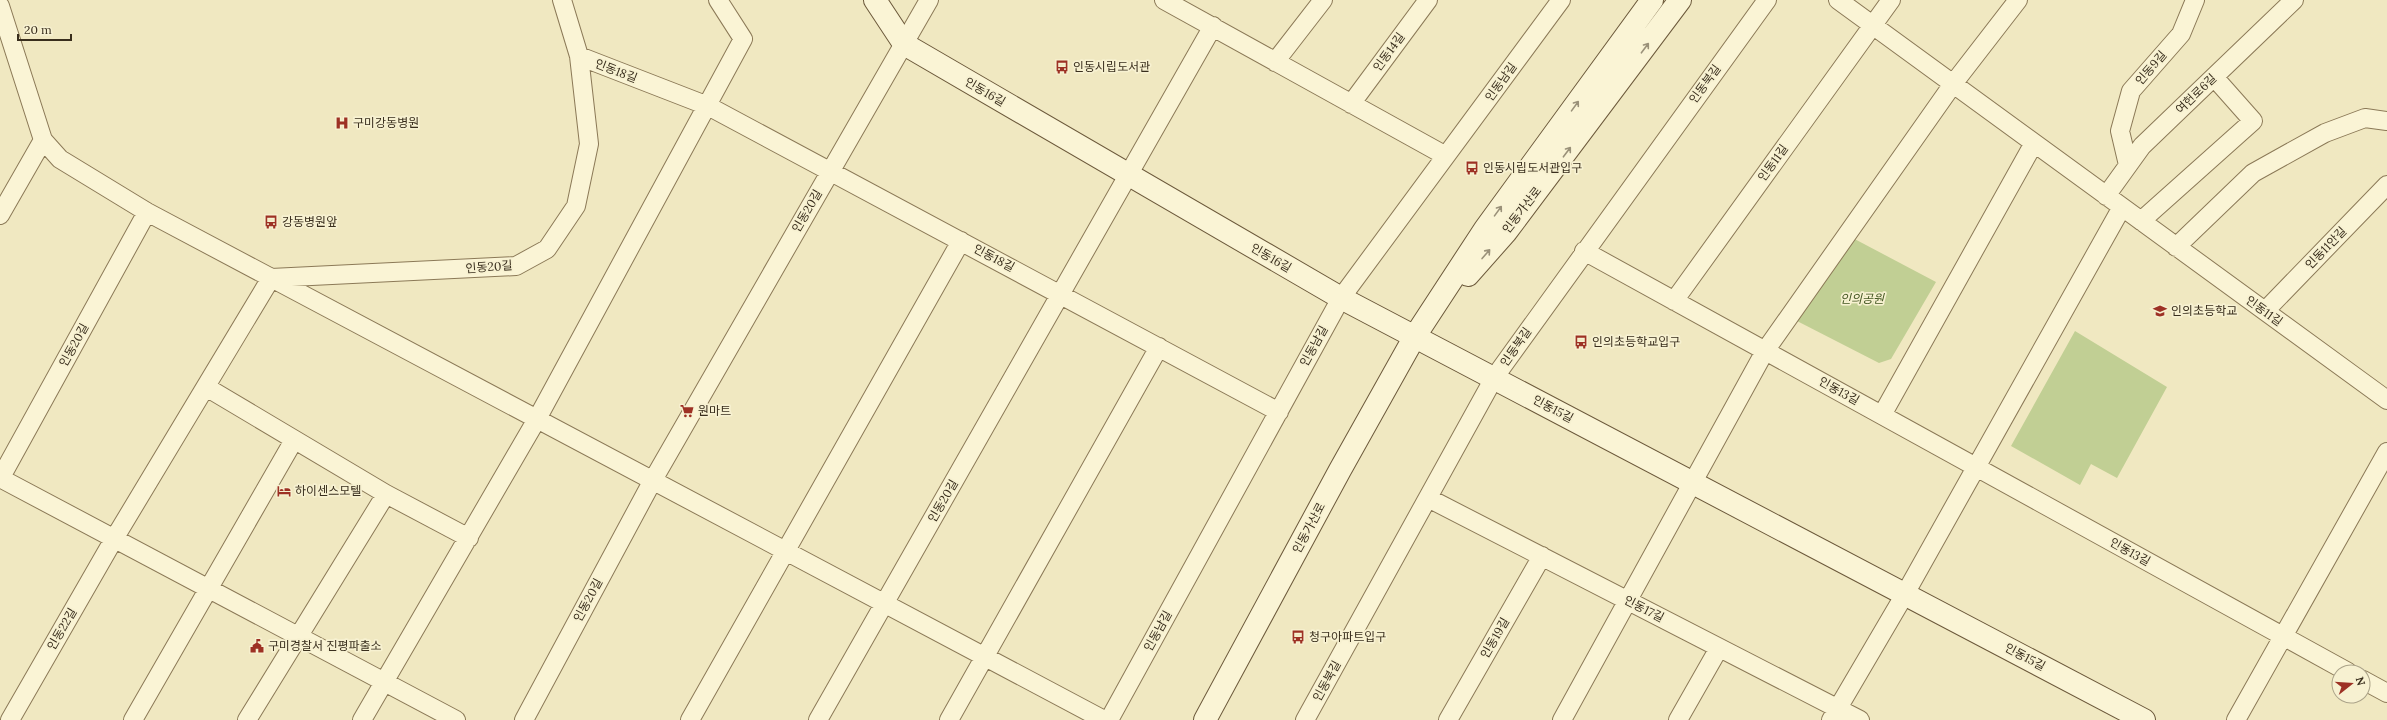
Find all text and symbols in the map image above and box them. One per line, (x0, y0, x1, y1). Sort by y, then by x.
scale bar (18, 16, 71, 42)
text: 20 m (24, 22, 52, 37)
street label: 인동14길 (1370, 29, 1408, 74)
one-way arrow (1640, 43, 1649, 54)
street label: 인동9길 (2132, 48, 2169, 88)
street label: 인동18길 (593, 56, 640, 85)
bus stop icon: 인동시립도서관 (1054, 59, 1070, 75)
place label: 인동시립도서관 (1073, 59, 1150, 74)
street label: 인동남길 (1482, 59, 1520, 104)
street label: 인동북길 (1686, 61, 1724, 106)
street label: 여헌로6길 (2172, 70, 2219, 117)
street label: 인동16길 (962, 74, 1008, 109)
one-way arrow (1571, 100, 1579, 111)
hospital icon: 구미강동병원 (334, 115, 350, 131)
place label: 구미강동병원 (353, 115, 419, 130)
street label: 인동11길 (1754, 141, 1791, 184)
one-way arrow (1562, 146, 1571, 157)
bus stop icon: 인동시립도서관입구 (1464, 160, 1480, 176)
place label: 인동시립도서관입구 (1483, 160, 1582, 175)
street label: 인동가산로 (1499, 183, 1545, 236)
street label: 인동20길 (788, 187, 825, 235)
one-way arrow (1494, 205, 1502, 216)
bus stop icon: 강동병원앞 (263, 214, 279, 230)
place label: 강동병원앞 (282, 214, 337, 229)
street label: 인동11안길 (2302, 223, 2349, 272)
street label: 인동16길 (1248, 240, 1294, 275)
street label: 인동18길 (971, 241, 1017, 275)
one-way arrow (1482, 249, 1491, 259)
street label: 인동20길 (465, 257, 513, 276)
park label: 인의공원 (1840, 291, 1885, 306)
street label: 인동11길 (2243, 292, 2286, 329)
school or university icon: 인의초등학교 (2152, 303, 2168, 319)
place label: 인의초등학교 (2171, 303, 2237, 318)
street label: 인동20길 (56, 321, 92, 369)
street label: 인동남길 (1296, 323, 1331, 369)
street label: 인동북길 (1497, 324, 1534, 369)
bus stop icon: 인의초등학교입구 (1573, 334, 1589, 350)
place label: 인의초등학교입구 (1592, 334, 1680, 349)
street label: 인동13길 (1816, 373, 1862, 408)
street label: 인동15길 (1530, 392, 1576, 426)
supermarket icon: 원마트 (679, 403, 695, 419)
place label: 원마트 (698, 403, 731, 418)
street label: 인동20길 (924, 477, 961, 525)
hotel icon: 하이센스모텔 (276, 483, 292, 499)
place label: 하이센스모텔 (295, 483, 361, 498)
street label: 인동가산로 (1289, 500, 1328, 556)
street label: 인동13길 (2107, 534, 2153, 569)
street label: 인동20길 (570, 575, 605, 624)
street label: 인동17길 (1622, 592, 1667, 625)
street label: 인동22길 (44, 605, 80, 652)
street label: 인동남길 (1140, 608, 1175, 654)
street label: 인동19길 (1477, 615, 1512, 661)
bus stop icon: 청구아파트입구 (1290, 629, 1306, 645)
place label: 청구아파트입구 (1309, 629, 1386, 644)
public building icon: 구미경찰서 진평파출소 (249, 638, 265, 654)
place label: 구미경찰서 진평파출소 (268, 638, 382, 653)
street label: 인동15길 (2002, 640, 2048, 674)
street label: 인동북길 (1309, 658, 1344, 704)
north arrow (2331, 664, 2371, 704)
text: N (2353, 675, 2369, 688)

